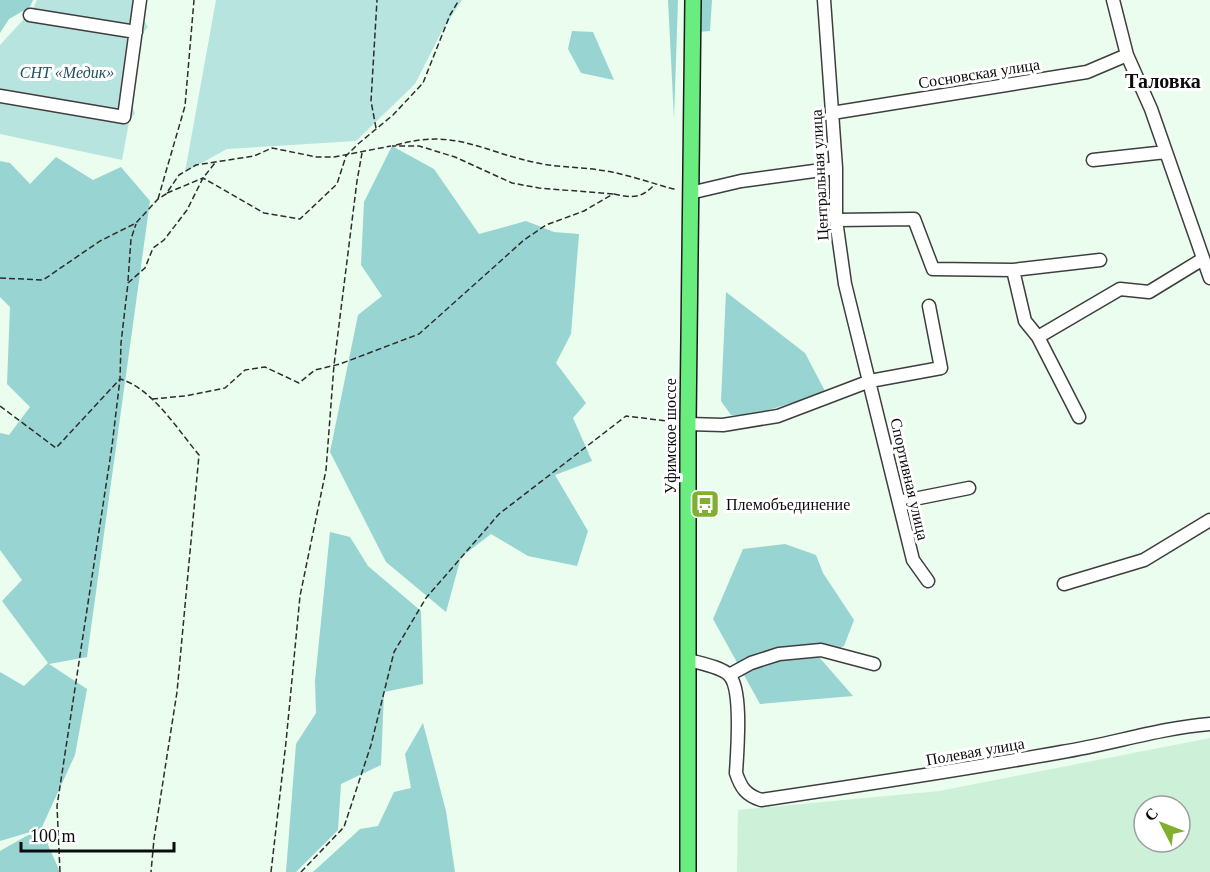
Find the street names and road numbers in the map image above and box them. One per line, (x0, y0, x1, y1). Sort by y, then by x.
street label: Сосновская улица (917, 55, 1041, 92)
street label: Центральная улица (808, 109, 832, 241)
street label: Уфимское шоссе (662, 378, 680, 494)
street label: Спортивная улица (886, 416, 932, 542)
street label: Полевая улица (924, 734, 1026, 770)

